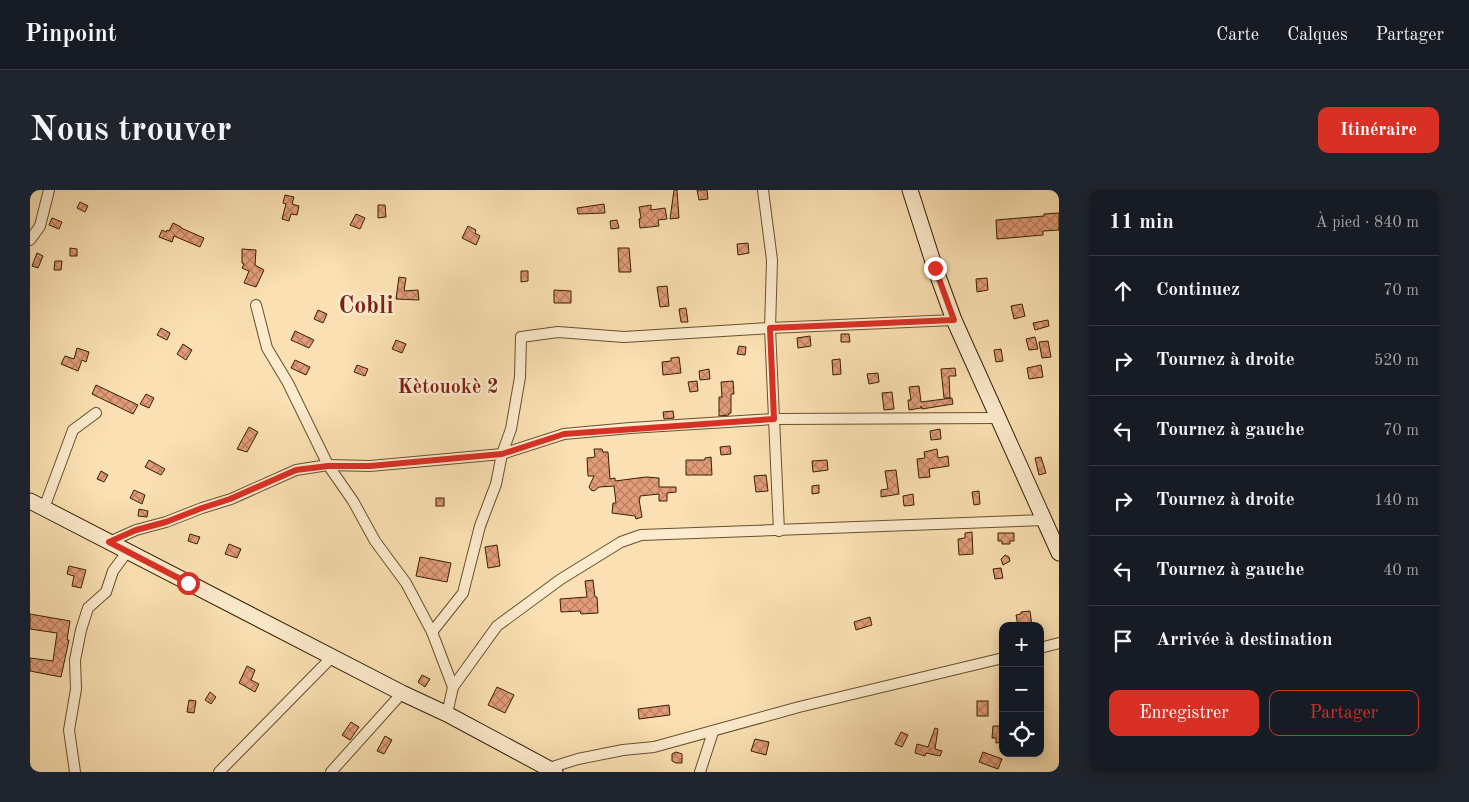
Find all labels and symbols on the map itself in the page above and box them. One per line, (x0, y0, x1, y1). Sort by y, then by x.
route end (924, 257, 947, 280)
district label: Cobli (338, 295, 394, 319)
district label: Kètouokè 2 (397, 378, 499, 398)
route start (177, 572, 200, 595)

